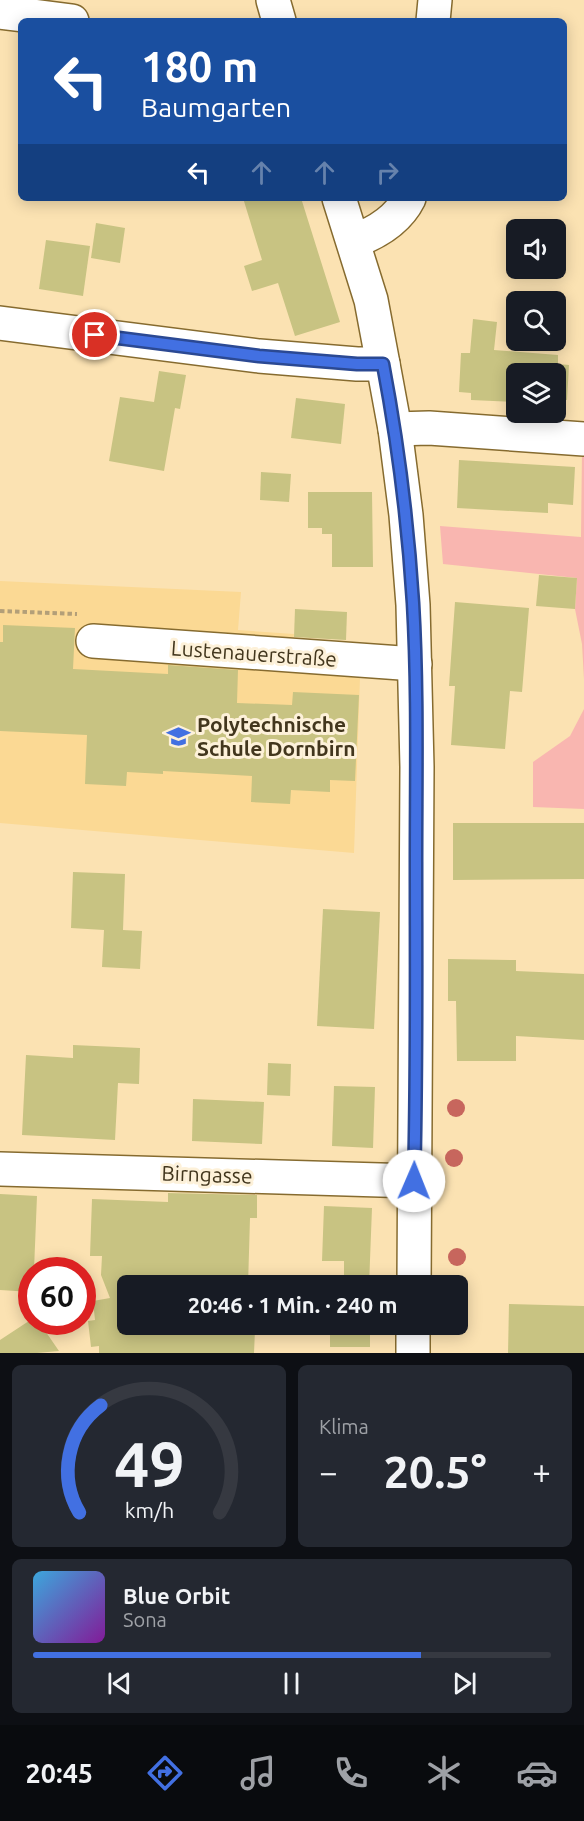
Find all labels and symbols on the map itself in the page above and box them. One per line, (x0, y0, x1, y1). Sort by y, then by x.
pin (69, 309, 120, 360)
street label: Lustenauerstraße (170, 635, 338, 671)
place label: Polytechnische Schule Dornbirn (197, 712, 355, 760)
school or university icon: Polytechnische Schule Dornbirn (166, 723, 192, 749)
position arrow (382, 1149, 446, 1213)
street label: Birngasse (161, 1160, 253, 1188)
speed limit sign: 60 (18, 1257, 96, 1335)

